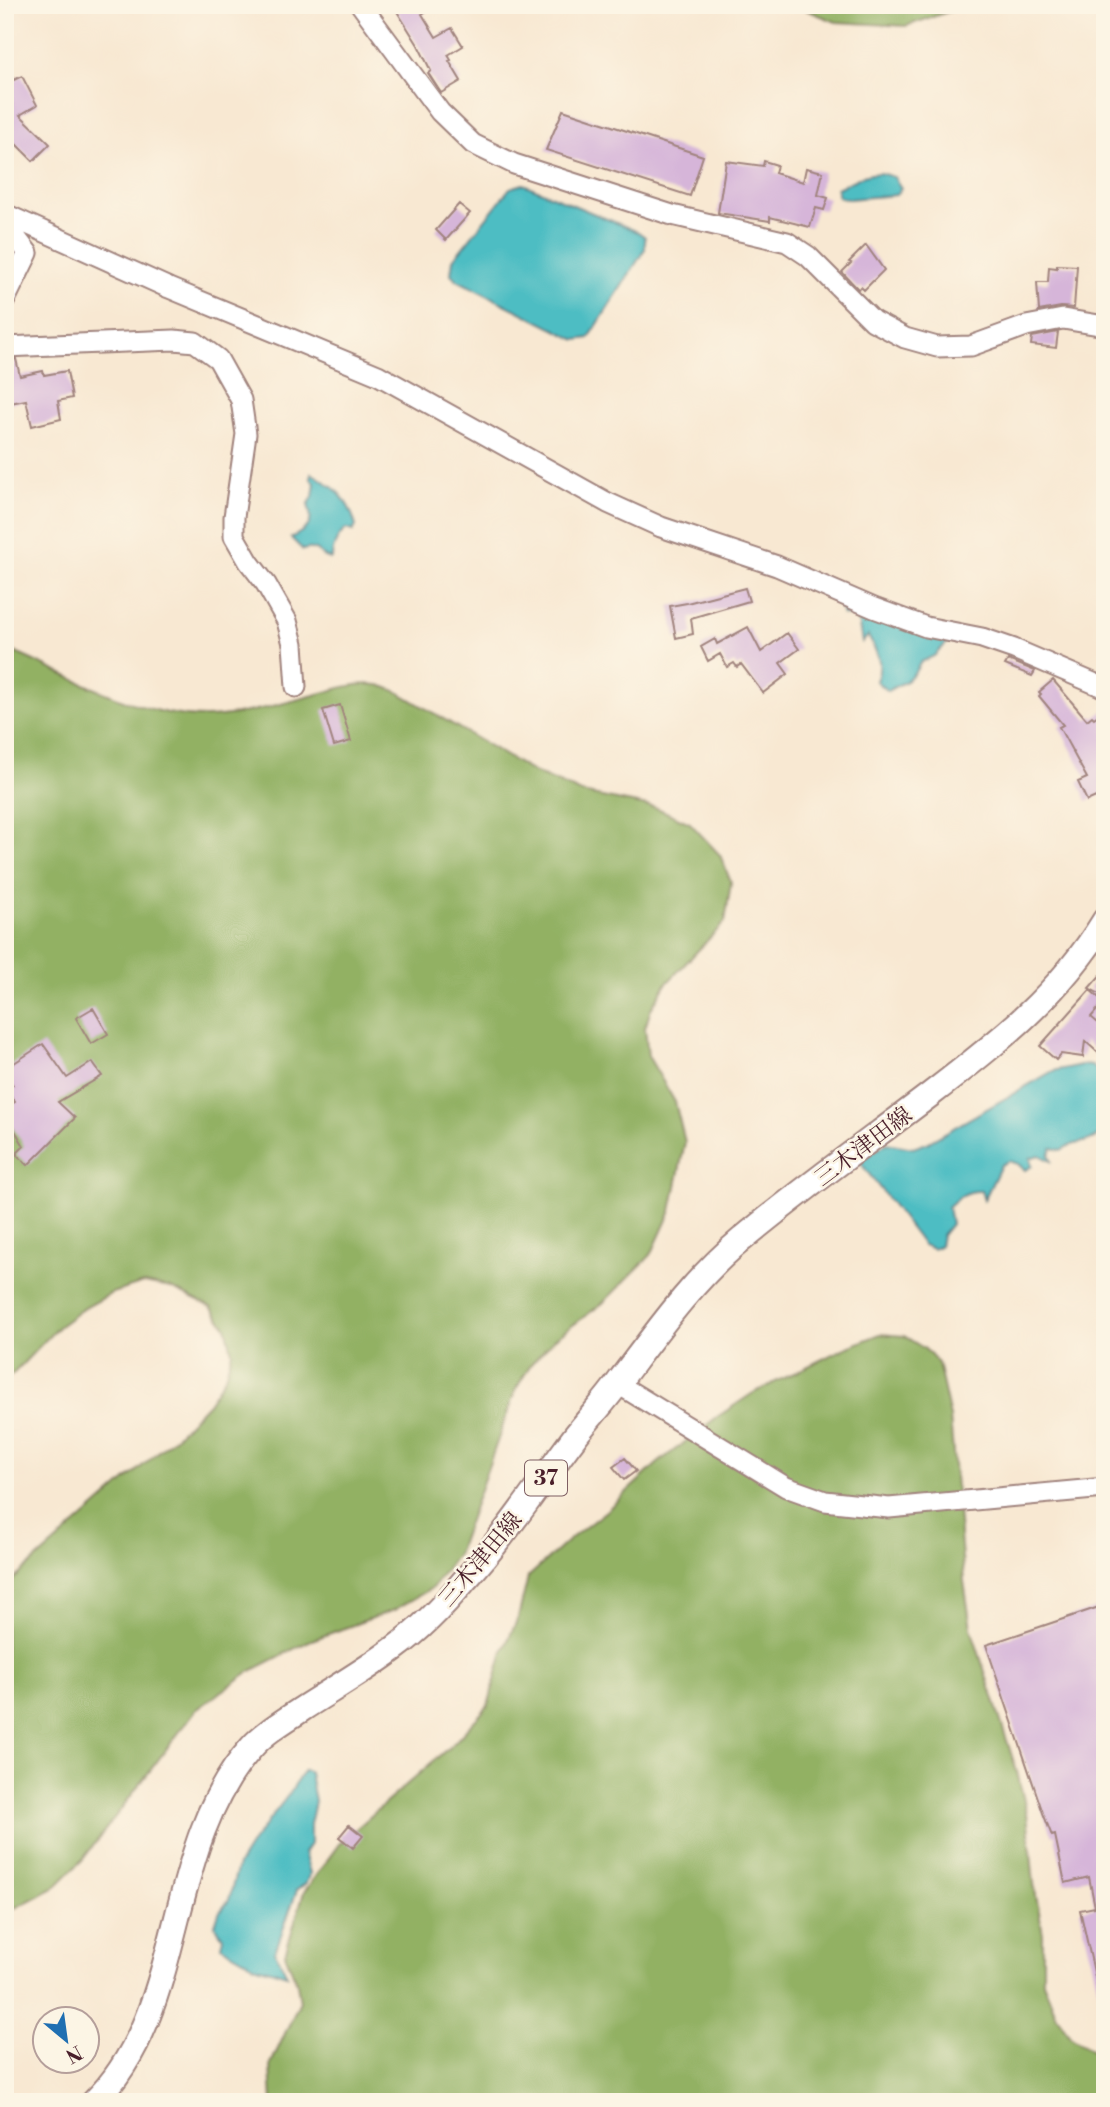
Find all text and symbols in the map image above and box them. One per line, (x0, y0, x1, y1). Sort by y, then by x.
street label: 三木津田線 (809, 1101, 918, 1193)
road number: 37 (525, 1460, 567, 1496)
street label: 三木津田線 (433, 1507, 528, 1613)
north arrow (32, 2006, 102, 2076)
text: N (61, 2040, 86, 2068)

